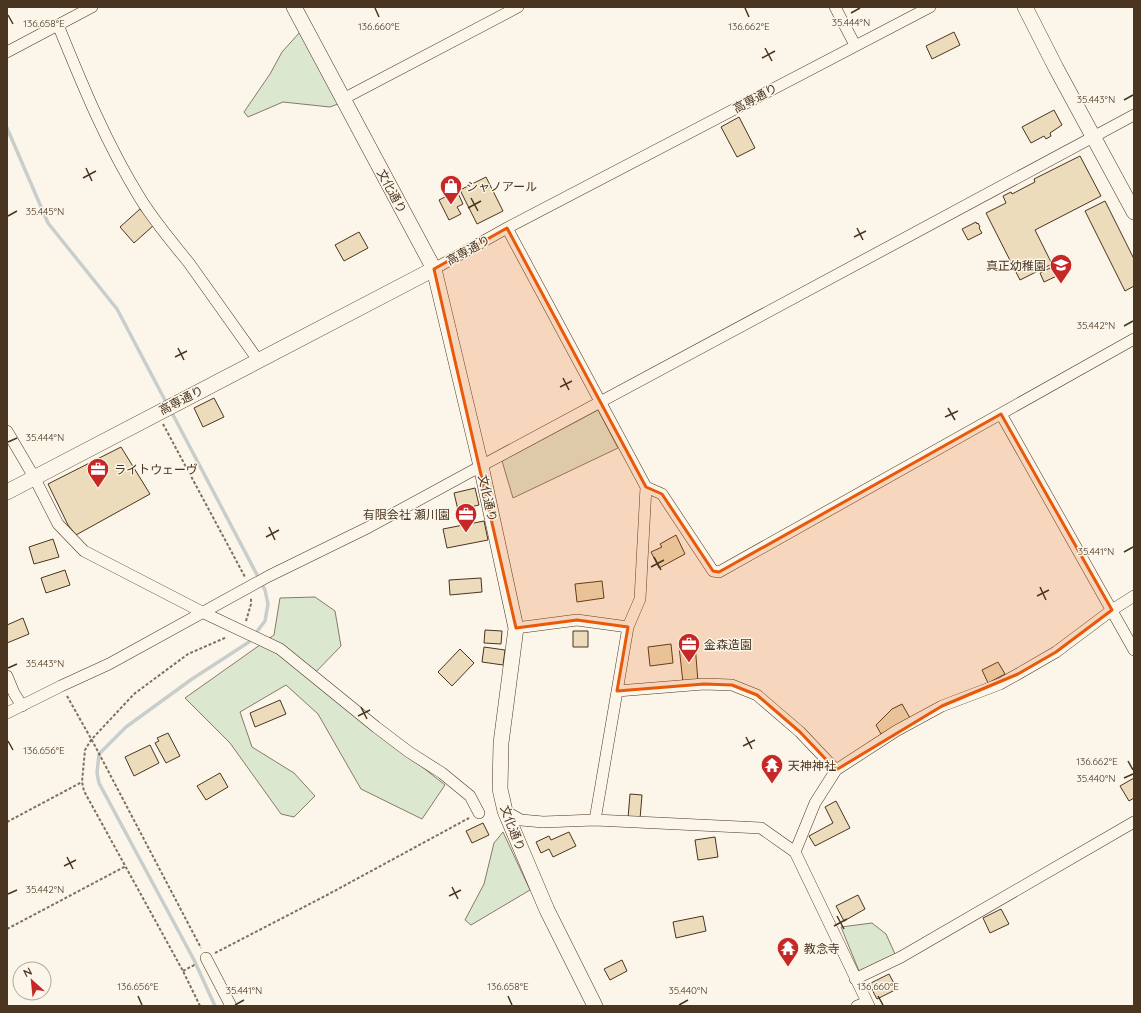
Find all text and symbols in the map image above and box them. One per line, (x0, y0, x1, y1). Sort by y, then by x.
text: 35.444°N (832, 16, 870, 29)
text: 136.658°E (23, 17, 65, 30)
text: 136.660°E (358, 20, 400, 33)
text: 136.662°E (728, 20, 770, 33)
street label: 高専通り (730, 80, 780, 116)
text: 35.443°N (1077, 93, 1115, 106)
street label: 文化通り (374, 166, 410, 216)
shop icon: シャノアール (438, 173, 464, 206)
place label: シャノアール (466, 179, 537, 194)
text: 35.445°N (26, 205, 64, 218)
street label: 高専通り (443, 232, 493, 268)
school or university icon: 真正幼稚園 (1048, 252, 1074, 285)
place label: 真正幼稚園 (986, 258, 1046, 273)
text: 35.442°N (1077, 319, 1115, 332)
street label: 高専通り (156, 382, 206, 418)
text: 35.444°N (26, 431, 64, 444)
office icon: ライトウェーヴ (85, 456, 111, 489)
place label: ライトウェーヴ (114, 462, 198, 477)
street label: 文化通り (475, 473, 501, 523)
office icon: 有限会社 瀬川園 (453, 501, 479, 534)
place label: 有限会社 瀬川園 (363, 507, 450, 522)
text: 35.441°N (1078, 545, 1114, 558)
office icon: 金森造園 (676, 631, 702, 664)
place label: 金森造園 (704, 637, 752, 652)
text: 35.443°N (26, 657, 64, 670)
text: 136.656°E (23, 744, 65, 757)
temple icon: 天神神社 (759, 752, 785, 785)
text: 136.662°E (1076, 755, 1118, 768)
place label: 天神神社 (788, 758, 836, 773)
text: 35.440°N (1076, 772, 1116, 785)
street label: 文化通り (497, 803, 529, 853)
text: 35.442°N (26, 883, 64, 896)
temple icon: 教念寺 (775, 935, 801, 968)
place label: 教念寺 (804, 941, 840, 956)
north arrow (12, 961, 52, 1001)
text: N (21, 964, 34, 980)
text: 136.656°E (117, 980, 159, 993)
text: 136.658°E (487, 980, 529, 993)
text: 136.660°E (857, 980, 899, 993)
text: 35.441°N (226, 984, 262, 997)
text: 35.440°N (668, 984, 708, 997)

